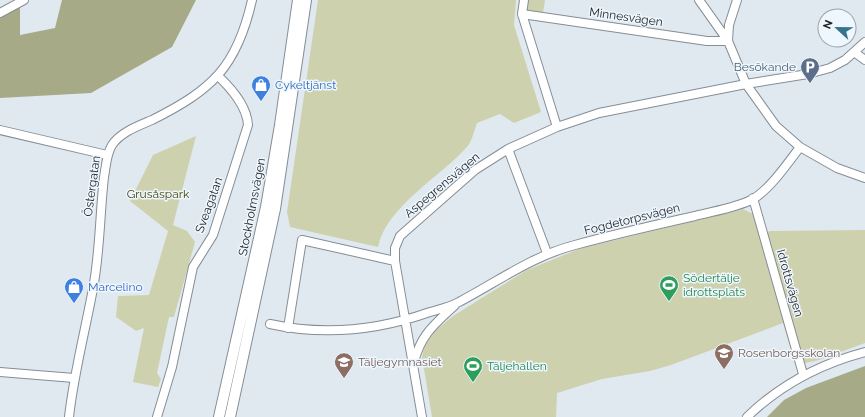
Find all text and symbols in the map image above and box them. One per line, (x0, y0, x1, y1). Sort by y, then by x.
street label: Minnesvägen (588, 5, 664, 29)
north arrow (817, 8, 857, 48)
text: N (821, 18, 836, 31)
parking icon: Besökande (799, 56, 821, 84)
place label: Besökande (734, 60, 796, 74)
shop icon: Cykeltjänst (250, 74, 272, 102)
place label: Cykeltjänst (275, 78, 336, 92)
street label: Aspegrensvägen (402, 150, 482, 220)
street label: Östergatan (81, 155, 103, 217)
street label: Stockholmsvägen (236, 157, 268, 257)
street label: Sveagatan (192, 175, 226, 235)
park label: Grusåspark (127, 187, 190, 201)
street label: Fogdetorpsvägen (583, 200, 681, 238)
street label: Idrottsvägen (774, 248, 806, 318)
place label: Södertälje idrottsplats (683, 271, 745, 299)
sports icon: Södertälje idrottsplats (658, 274, 680, 302)
shop icon: Marcelino (63, 276, 85, 304)
place label: Marcelino (88, 280, 143, 294)
school or university icon: Rosenborgsskolan (713, 342, 735, 370)
place label: Rosenborgsskolan (738, 346, 840, 360)
school or university icon: Täljegymnasiet (333, 351, 355, 379)
place label: Täljegymnasiet (358, 355, 442, 369)
sports icon: Täljehallen (462, 355, 484, 383)
place label: Täljehallen (487, 359, 547, 373)

